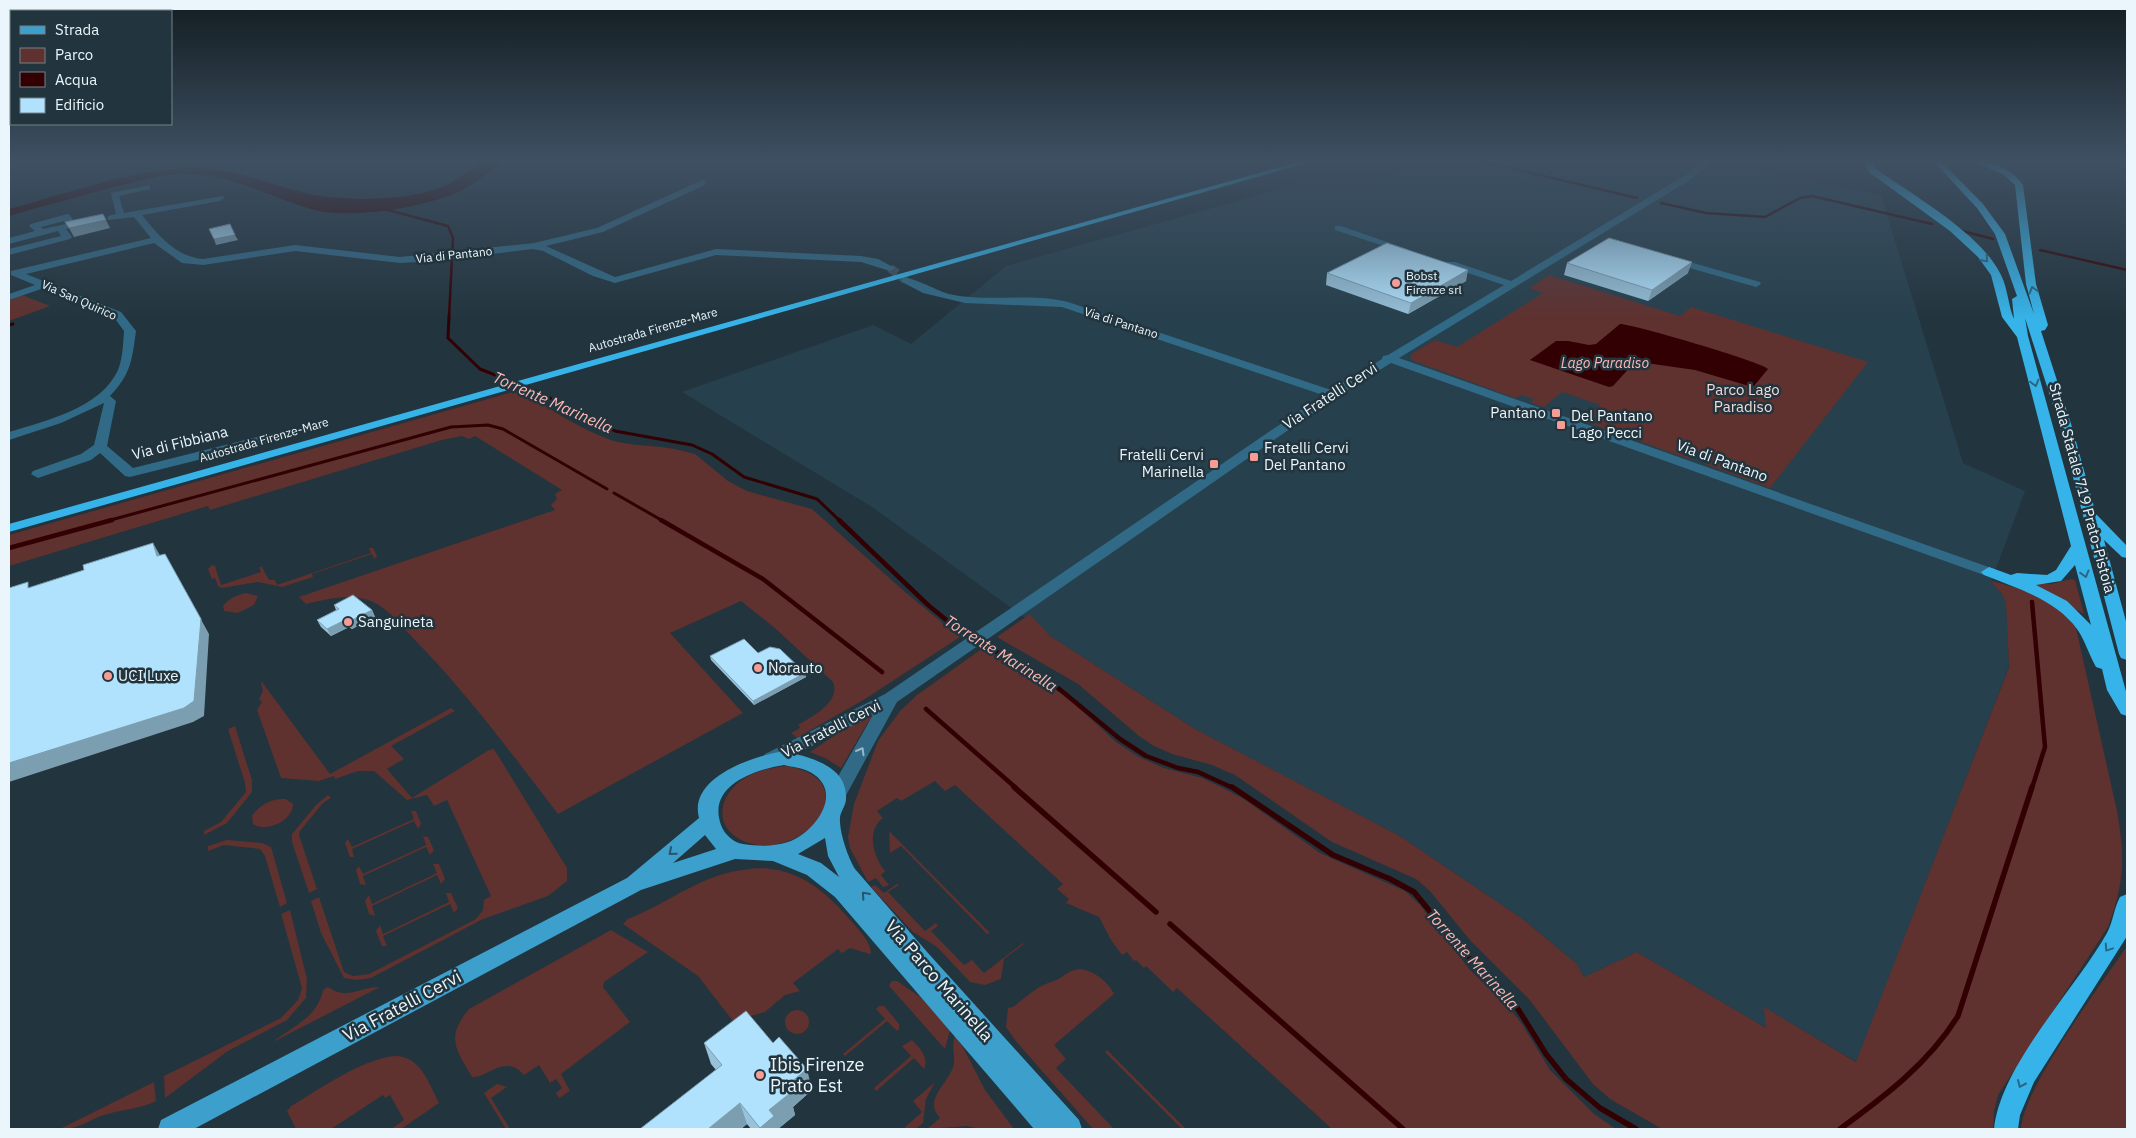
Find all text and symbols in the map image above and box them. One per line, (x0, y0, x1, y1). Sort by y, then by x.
legend (10, 10, 172, 125)
text: Strada (55, 20, 99, 39)
text: Parco (55, 45, 93, 64)
text: Acqua (55, 70, 97, 89)
text: Edificio (55, 95, 104, 114)
street label: Via di Pantano (415, 243, 493, 266)
one-way arrow (1979, 253, 1988, 262)
place label: Bobst Firenze srl (1406, 268, 1462, 297)
street label: Via San Quirico (39, 276, 119, 323)
marker: Bobst Firenze srl (1390, 277, 1402, 289)
one-way arrow (2029, 286, 2039, 295)
street label: Autostrada Firenze-Mare (586, 304, 720, 355)
street label: Via di Pantano (1082, 304, 1160, 342)
water label: Lago Paradiso (1561, 354, 1649, 372)
street label: Via Fratelli Cervi (1279, 358, 1381, 433)
water label: Torrente Marinella (490, 367, 616, 437)
one-way arrow (2029, 378, 2039, 387)
park label: Parco Lago Paradiso (1706, 380, 1780, 416)
street label: Strada Statale 719 Prato-Pistoia (2045, 381, 2120, 595)
place label: Pantano (1490, 403, 1546, 422)
place label: Del Pantano Lago Pecci (1571, 406, 1653, 442)
marker: Pantano (1550, 407, 1562, 419)
street label: Autostrada Firenze-Mare (197, 414, 331, 465)
marker: Del Pantano Lago Pecci (1555, 419, 1567, 431)
street label: Via di Fibbiana (130, 421, 230, 464)
street label: Via di Pantano (1674, 435, 1771, 486)
place label: Fratelli Cervi Del Pantano (1264, 438, 1349, 474)
place label: Fratelli Cervi Marinella (1119, 445, 1204, 481)
marker: Fratelli Cervi Del Pantano (1248, 451, 1260, 463)
marker: Fratelli Cervi Marinella (1208, 458, 1220, 470)
one-way arrow (2079, 570, 2090, 578)
water label: Torrente Marinella (941, 610, 1061, 696)
place label: Sanguineta (358, 612, 433, 631)
marker: Sanguineta (342, 616, 354, 628)
place label: Norauto (768, 658, 823, 677)
marker: Norauto (752, 662, 764, 674)
place label: UCI Luxe (118, 666, 179, 685)
marker: UCI Luxe (102, 670, 114, 682)
street label: Via Fratelli Cervi (778, 695, 884, 762)
one-way arrow (855, 748, 865, 757)
one-way arrow (669, 847, 678, 855)
one-way arrow (862, 892, 871, 901)
water label: Torrente Marinella (1422, 904, 1524, 1014)
street label: Via Parco Marinella (880, 915, 999, 1047)
one-way arrow (2105, 942, 2114, 951)
street label: Via Fratelli Cervi (339, 965, 465, 1046)
place label: Ibis Firenze Prato Est (770, 1053, 865, 1097)
marker: Ibis Firenze Prato Est (754, 1069, 766, 1081)
one-way arrow (2016, 1079, 2027, 1088)

